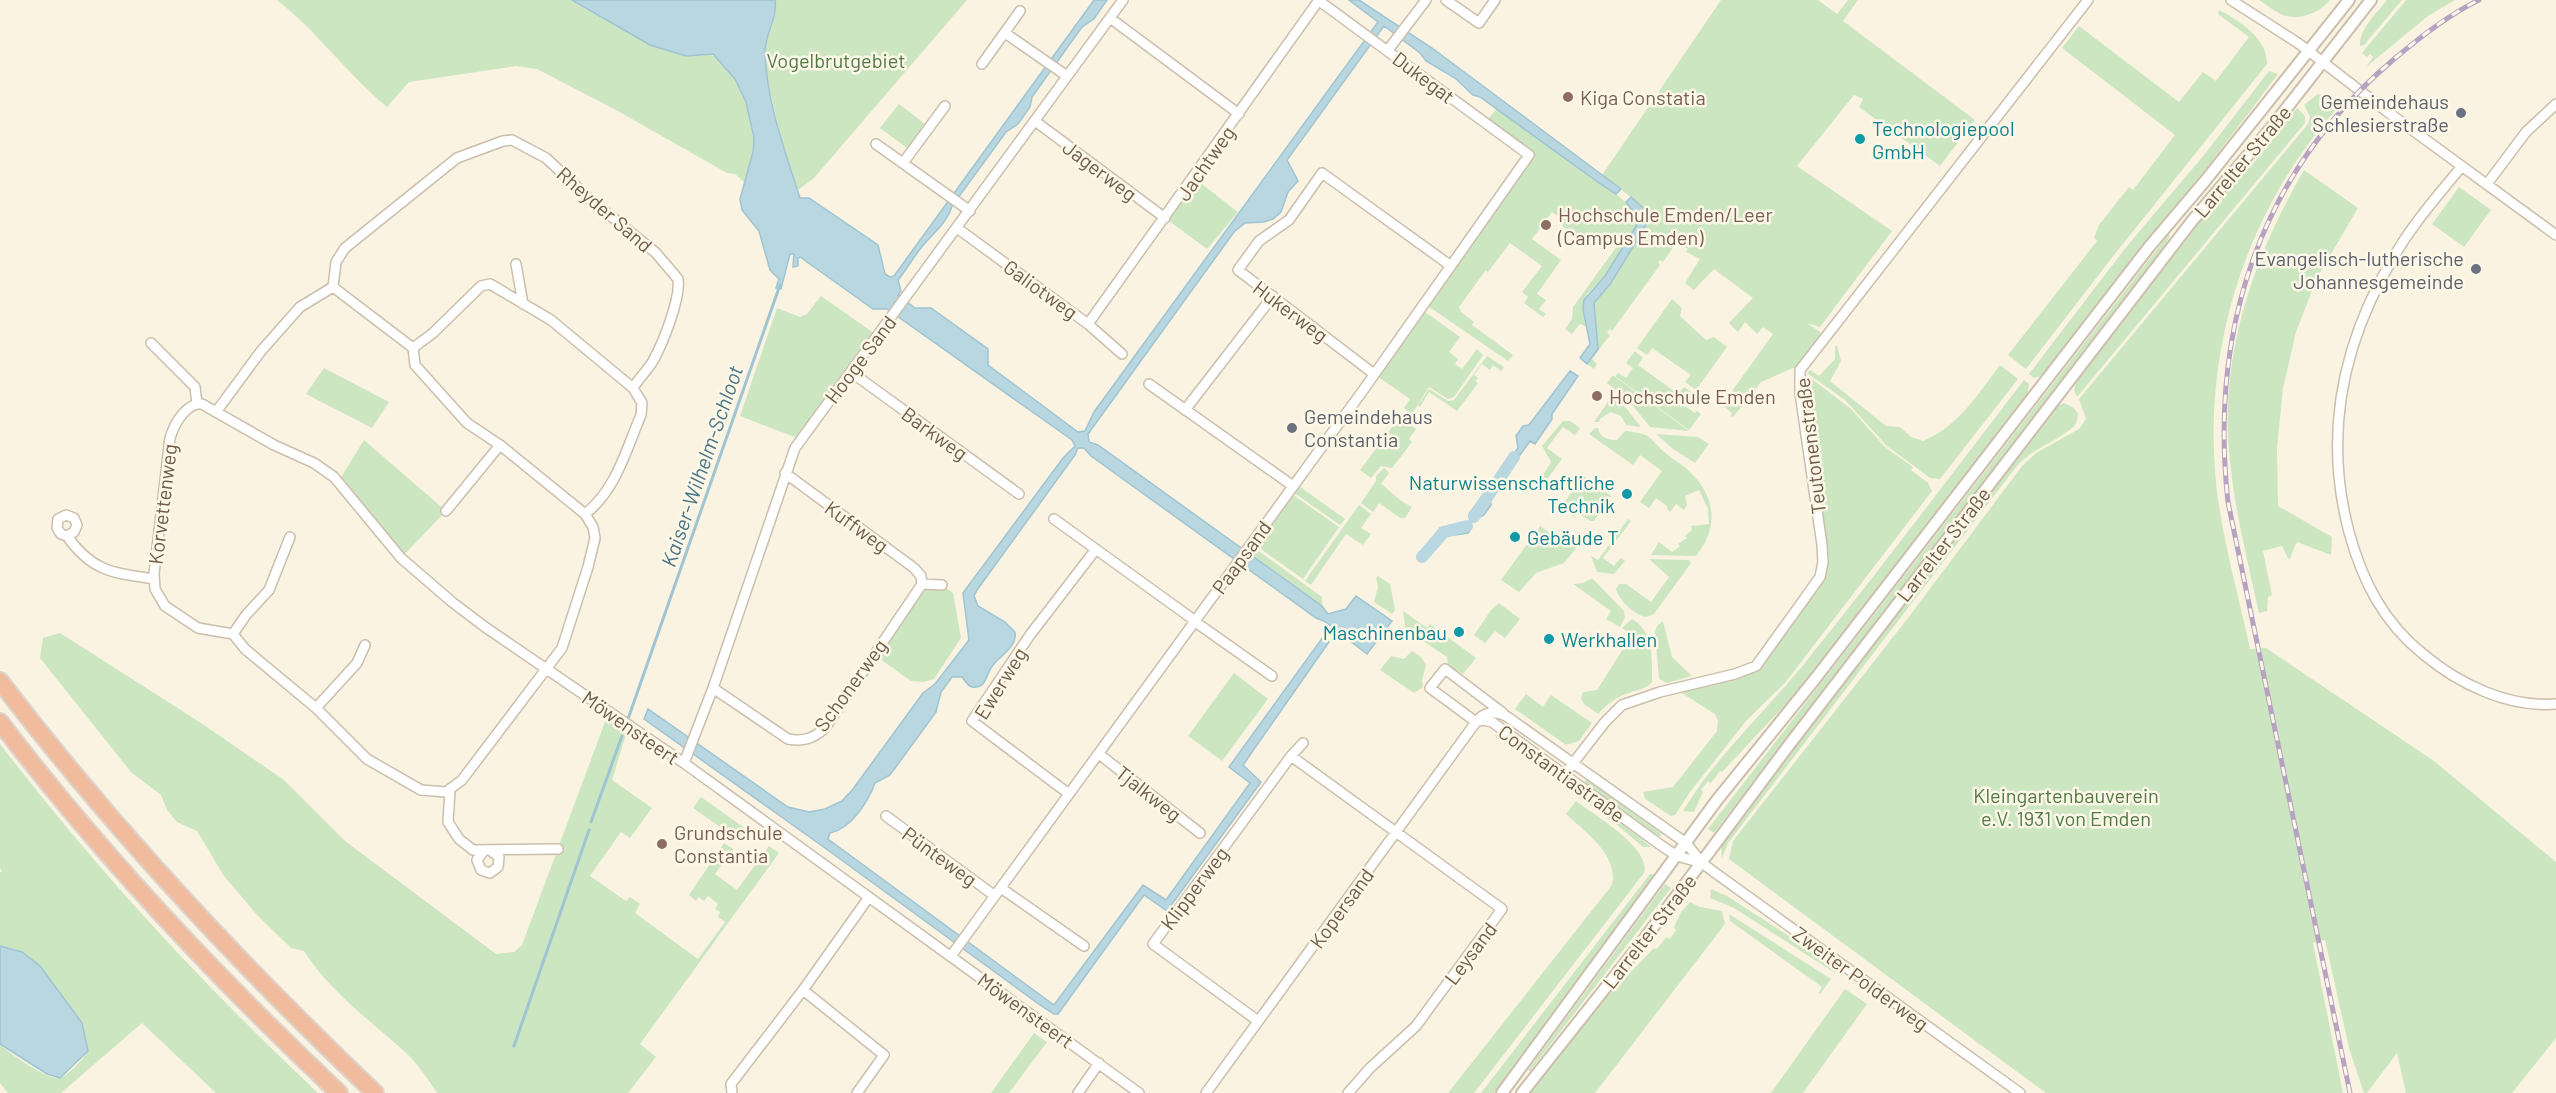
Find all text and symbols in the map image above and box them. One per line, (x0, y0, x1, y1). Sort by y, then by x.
street label: Dukegat (1388, 46, 1460, 108)
park label: Vogelbrutgebiet (767, 48, 905, 72)
place label: Kiga Constatia (1580, 85, 1706, 109)
place label: Gemeindehaus Schlesierstraße (2312, 89, 2449, 136)
marker: Kiga Constatia (1561, 90, 1575, 104)
street label: Larrelter Straße (2188, 100, 2296, 222)
marker: Gemeindehaus Schlesierstraße (2454, 106, 2468, 120)
place label: Technologiepool GmbH (1872, 116, 2015, 163)
street label: Jachtweg (1171, 121, 1239, 205)
marker: Technologiepool GmbH (1853, 132, 1867, 146)
street label: Jagerweg (1058, 134, 1142, 206)
street label: Rheyder Sand (552, 161, 658, 257)
place label: Hochschule Emden/Leer (Campus Emden) (1557, 202, 1773, 249)
marker: Hochschule Emden/Leer (Campus Emden) (1539, 218, 1553, 232)
place label: Evangelisch-lutherische Johannesgemeinde (2254, 246, 2464, 293)
street label: Galiotweg (999, 254, 1083, 324)
marker: Evangelisch-lutherische Johannesgemeinde (2469, 262, 2483, 276)
street label: Hukerweg (1249, 275, 1333, 347)
street label: Hooge Sand (819, 310, 901, 408)
water label: Kaiser-Wilhelm-Schloot (655, 362, 747, 570)
street label: Teutonenstraße (1790, 376, 1830, 516)
place label: Hochschule Emden (1609, 384, 1776, 408)
marker: Hochschule Emden (1590, 389, 1604, 403)
street label: Barkweg (897, 401, 973, 465)
place label: Gemeindehaus Constantia (1304, 404, 1433, 451)
marker: Gemeindehaus Constantia (1285, 421, 1299, 435)
street label: Korvettenweg (143, 442, 181, 566)
place label: Naturwissenschaftliche Technik (1409, 470, 1615, 517)
street label: Larrelter Straße (1891, 482, 1995, 606)
marker: Naturwissenschaftliche Technik (1620, 487, 1634, 501)
street label: Kuffweg (821, 495, 893, 557)
street label: Paapsand (1206, 516, 1276, 598)
place label: Gebäude T (1527, 525, 1619, 549)
marker: Gebäude T (1508, 530, 1522, 544)
place label: Maschinenbau (1323, 620, 1447, 644)
marker: Maschinenbau (1452, 625, 1466, 639)
place label: Werkhallen (1561, 627, 1657, 651)
marker: Werkhallen (1542, 632, 1556, 646)
street label: Schonerweg (808, 634, 892, 736)
street label: Ewerweg (969, 643, 1031, 723)
street label: Möwensteert (578, 685, 684, 769)
street label: Constantiastraße (1494, 719, 1630, 827)
street label: Tjalkweg (1111, 760, 1187, 826)
park label: Kleingartenbauverein e.V. 1931 von Emden (1973, 783, 2159, 830)
place label: Grundschule Constantia (674, 820, 783, 867)
street label: Pünteweg (898, 821, 982, 891)
marker: Grundschule Constantia (655, 837, 669, 851)
street label: Klipperweg (1155, 842, 1233, 934)
street label: Kopersand (1304, 863, 1378, 953)
street label: Larrelter Straße (1597, 869, 1701, 993)
street label: Leysand (1439, 917, 1501, 989)
street label: Zweiter Polderweg (1789, 921, 1933, 1035)
street label: Möwensteert (973, 967, 1079, 1053)

